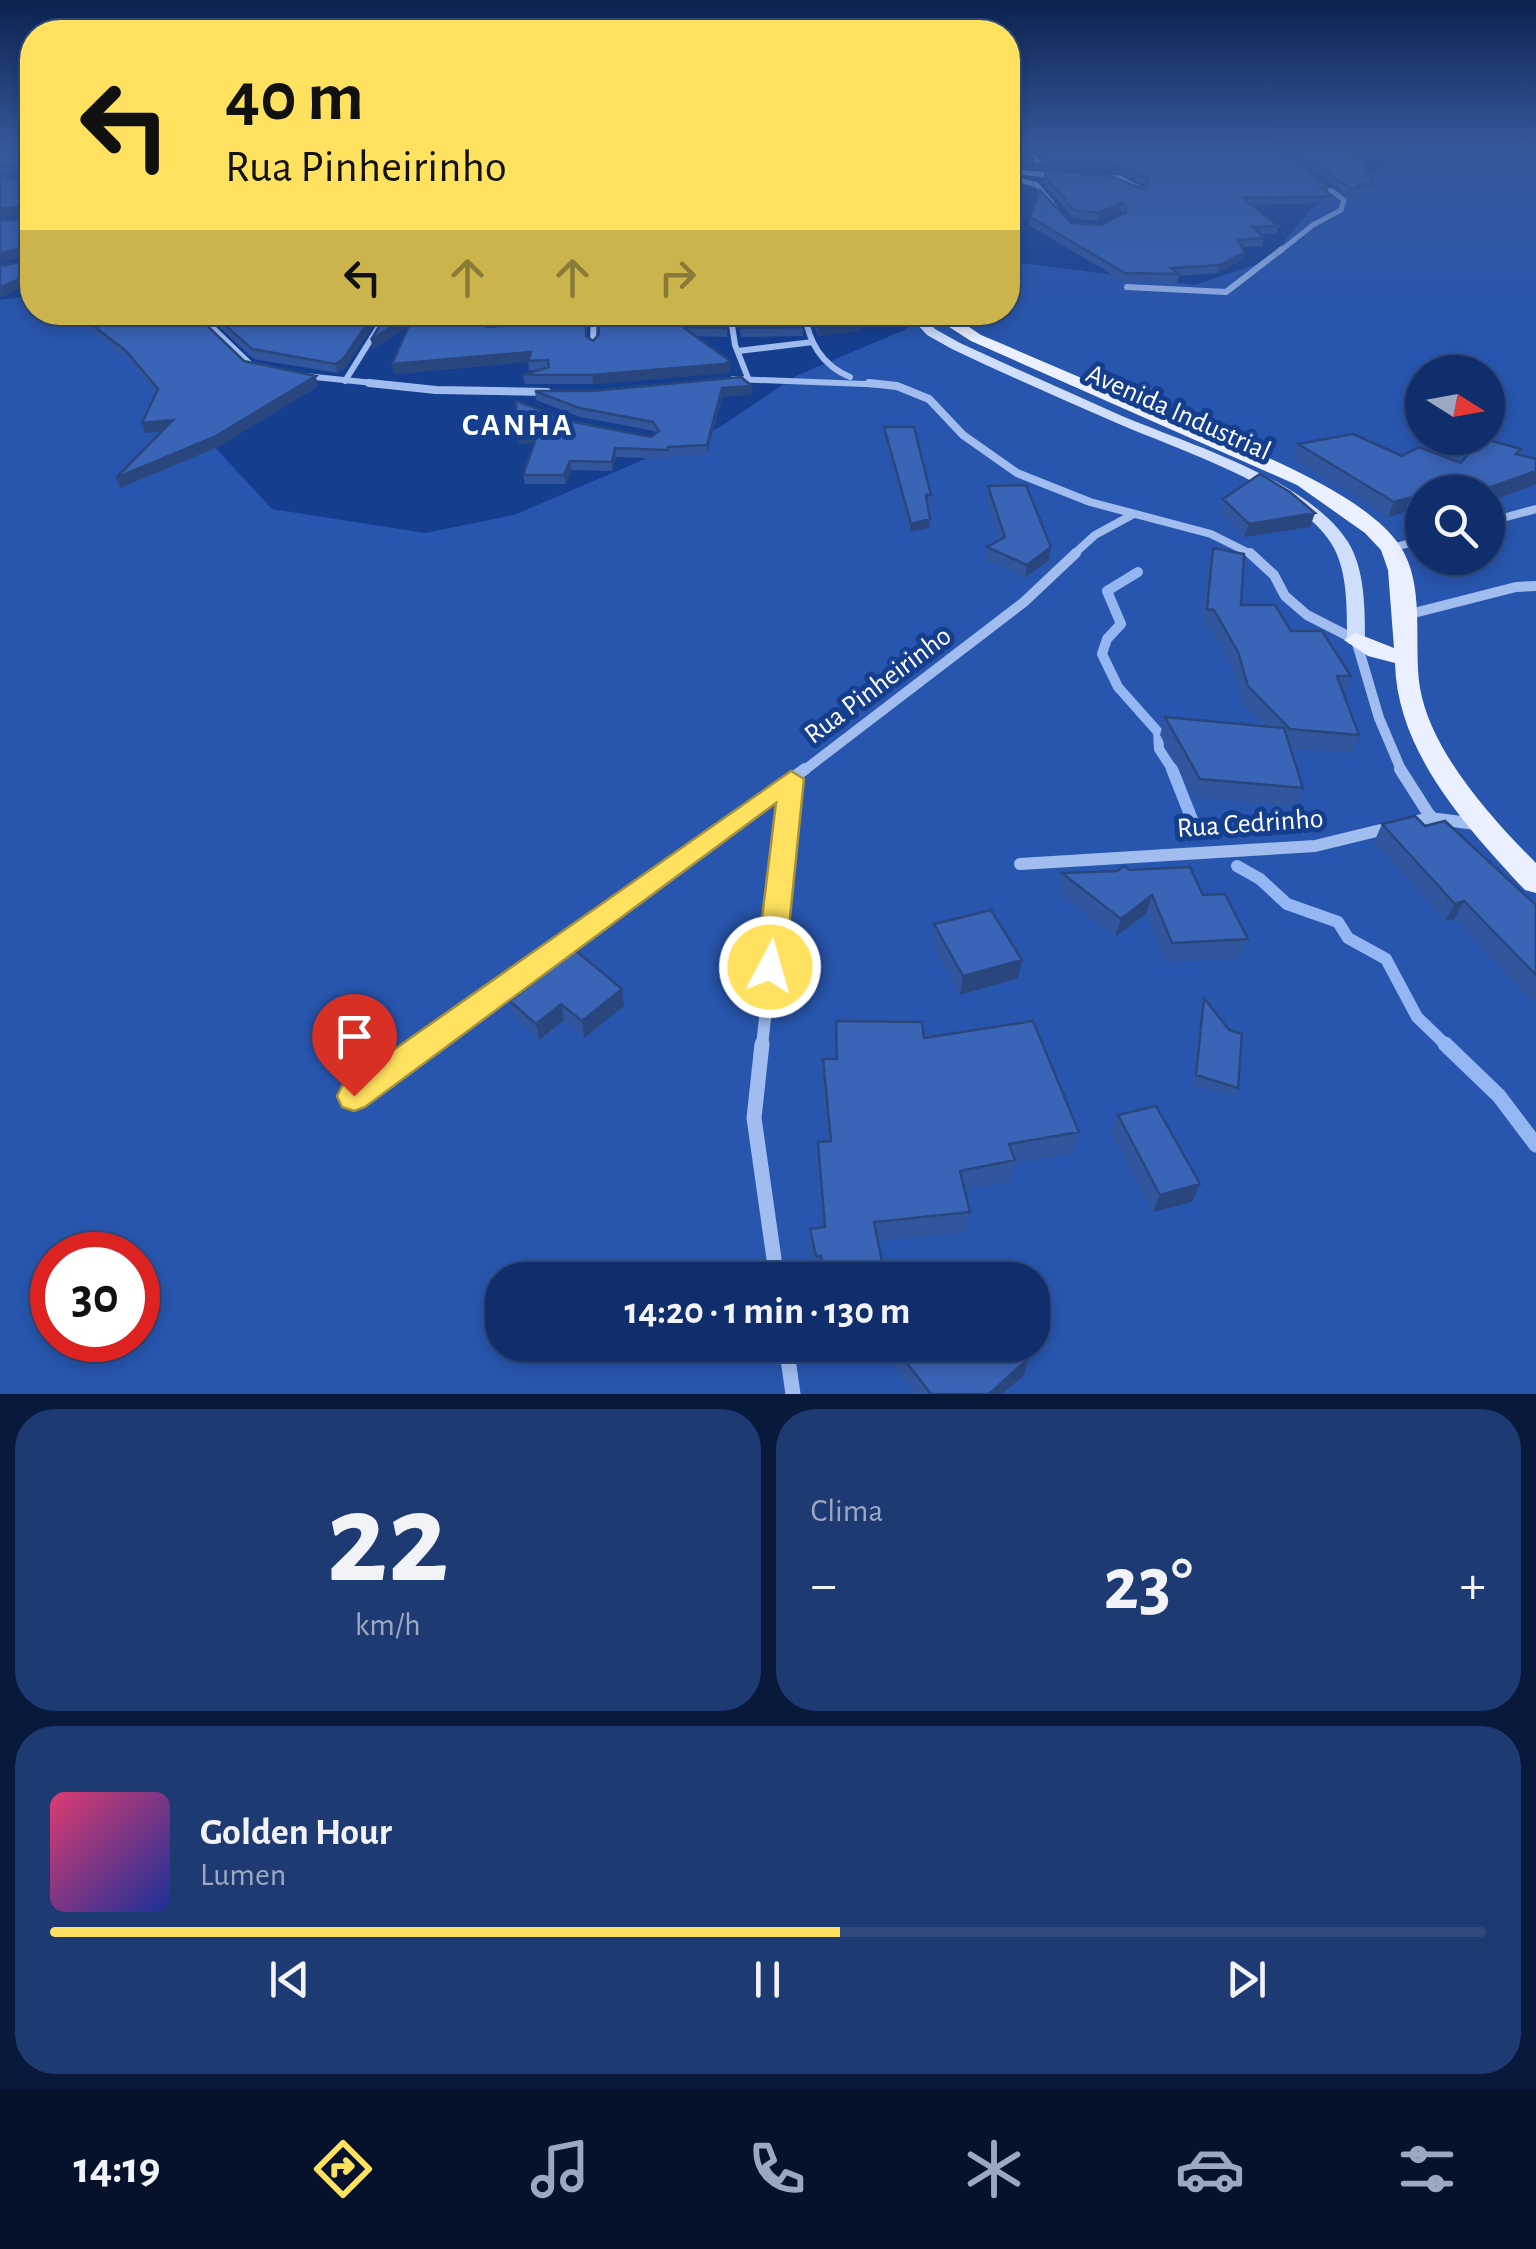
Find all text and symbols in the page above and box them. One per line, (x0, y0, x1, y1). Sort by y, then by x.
icon: left (60, 60, 190, 190)
text: 40 m (225, 63, 364, 133)
text: Rua Pinheirinho (225, 145, 507, 190)
icon: left (335, 250, 390, 305)
icon: ahead (440, 250, 495, 305)
icon: ahead (545, 250, 600, 305)
icon: right (650, 250, 705, 305)
north arrow (1405, 355, 1505, 455)
map controls (1405, 355, 1505, 575)
street label: Avenida Industrial (1082, 360, 1275, 466)
district label: CANHA (462, 409, 574, 441)
button: search (1405, 475, 1505, 575)
street label: Rua Pinheirinho (800, 622, 957, 750)
street label: Rua Cedrinho (1176, 805, 1324, 843)
position arrow (718, 915, 822, 1019)
pin (312, 994, 397, 1097)
icon: arrive (327, 1009, 382, 1064)
speed limit sign: 30 (30, 1232, 160, 1362)
text: 14:20 · 1 min · 130 m (625, 1293, 910, 1331)
text: 22 (327, 1476, 449, 1606)
text: Clima (811, 1495, 883, 1527)
text: 23° (1103, 1548, 1193, 1623)
text: − (811, 1558, 837, 1613)
text: + (1460, 1558, 1486, 1613)
text: km/h (355, 1609, 421, 1641)
text: Golden Hour (200, 1814, 392, 1852)
text: Lumen (200, 1859, 286, 1891)
icon: previous (262, 1952, 317, 2007)
icon: pause (740, 1952, 795, 2007)
icon: next (1219, 1952, 1274, 2007)
icon: directions (308, 2134, 378, 2204)
icon: music (525, 2134, 595, 2204)
icon: phone (742, 2134, 812, 2204)
icon: climate (959, 2134, 1029, 2204)
icon: car (1175, 2134, 1245, 2204)
icon: filters (1392, 2134, 1462, 2204)
text: 14:19 (73, 2146, 161, 2191)

